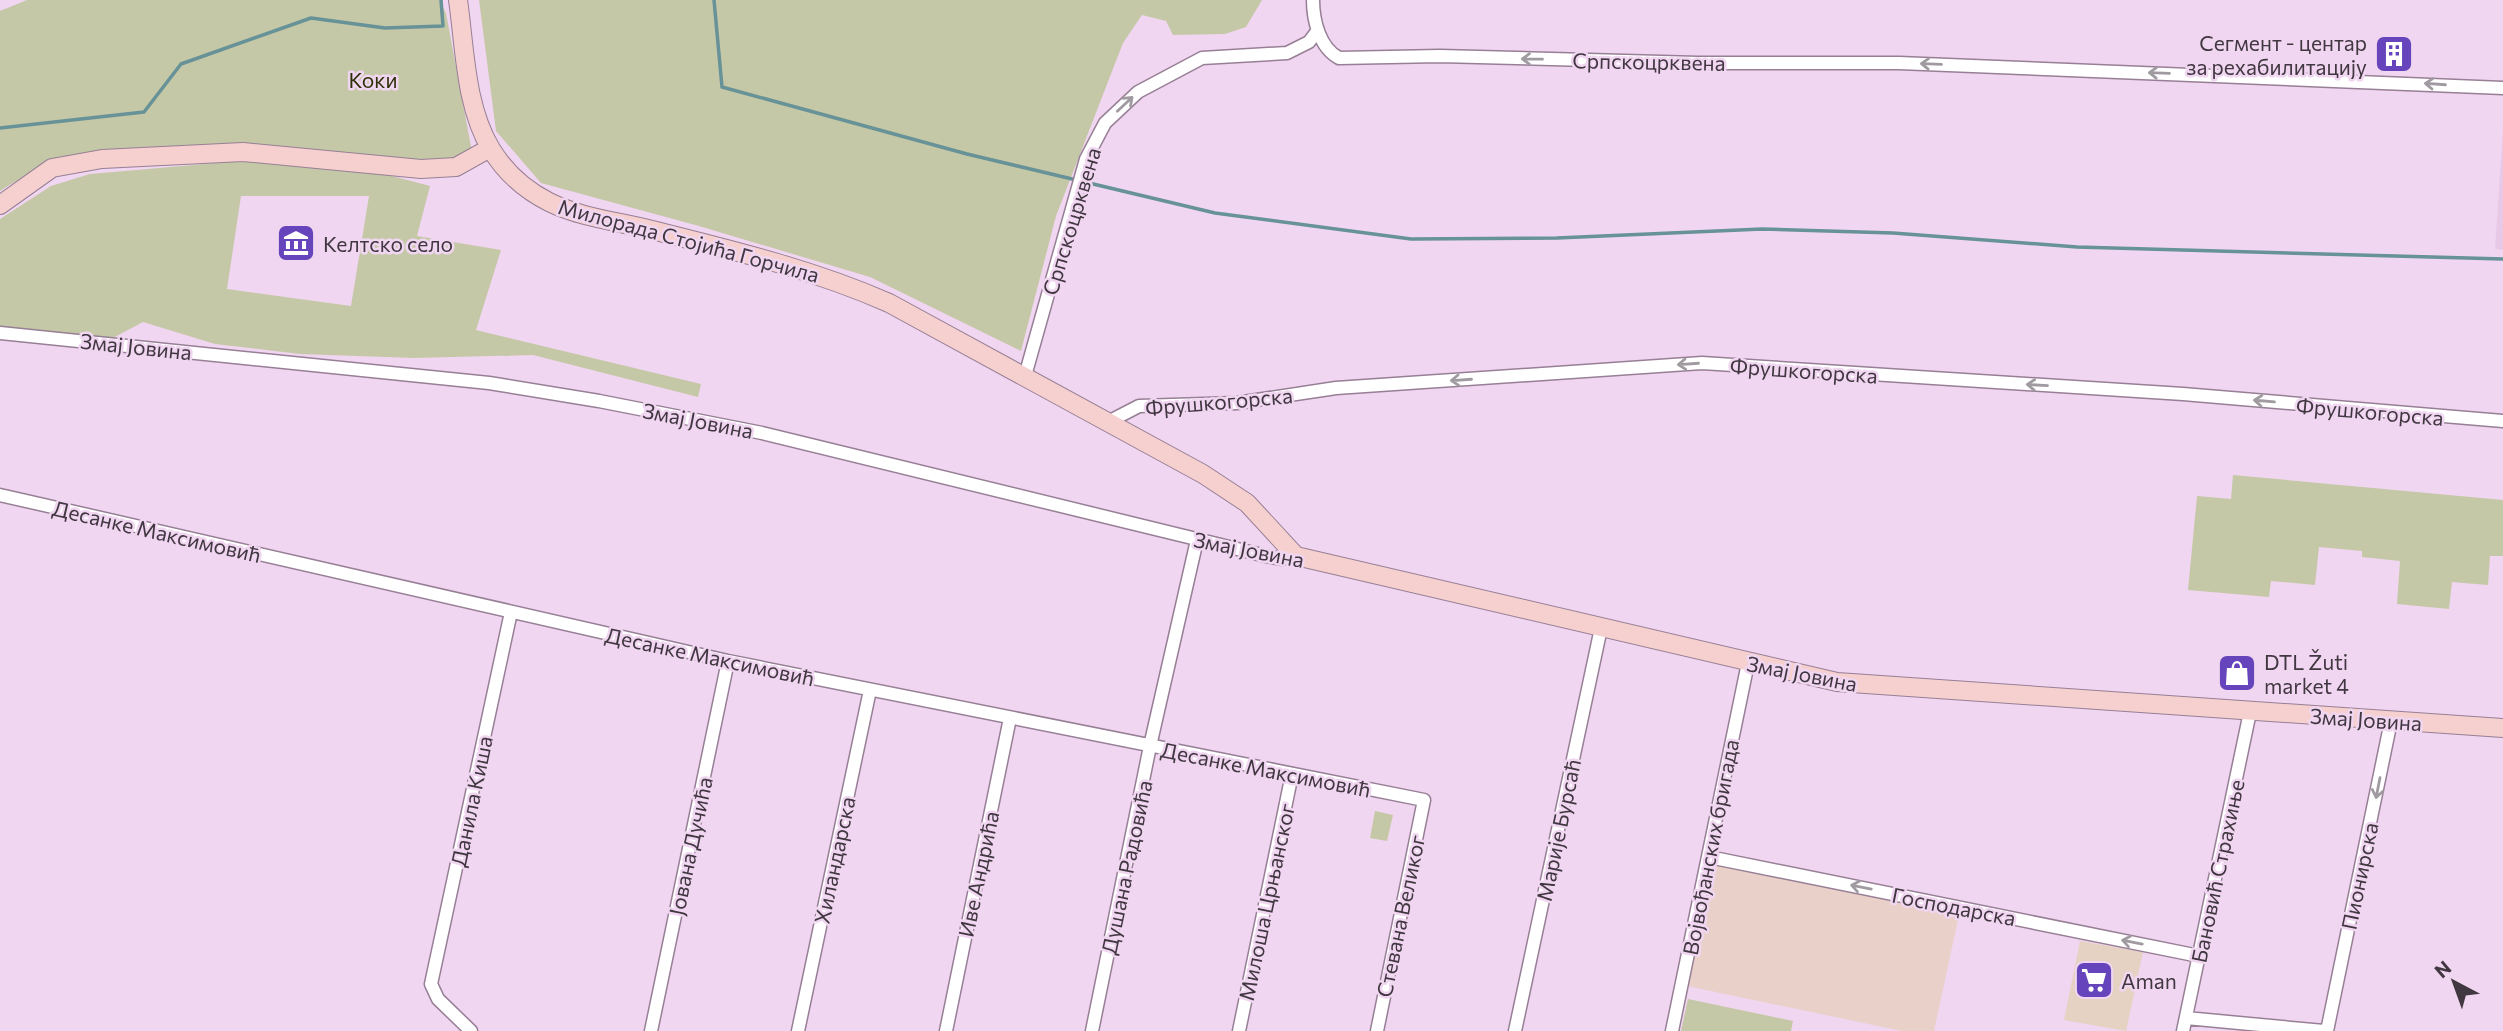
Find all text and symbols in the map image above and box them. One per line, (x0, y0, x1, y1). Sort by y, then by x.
place label: Сегмент - центар за рехабилитацију (2186, 30, 2367, 79)
building icon: Сегмент - центар за рехабилитацију (2373, 33, 2415, 75)
street label: Српскоцрквена (1572, 47, 1726, 75)
one-way arrow (1521, 52, 1544, 65)
one-way arrow (1920, 58, 1943, 71)
one-way arrow (2147, 66, 2170, 79)
park label: Коки (348, 67, 398, 92)
one-way arrow (2424, 77, 2447, 90)
one-way arrow (1116, 96, 1133, 113)
street label: Српскоцрквена (1037, 144, 1105, 298)
street label: Милорада Стојића Горчила (556, 193, 822, 287)
museum icon: Келтско село (275, 222, 317, 264)
place label: Келтско село (323, 231, 453, 256)
street label: Змај Јовина (79, 328, 193, 364)
street label: Фрушкогорска (1729, 352, 1879, 388)
one-way arrow (1677, 358, 1700, 371)
one-way arrow (1450, 373, 1473, 386)
one-way arrow (2026, 378, 2049, 391)
street label: Фрушкогорска (1144, 382, 1294, 420)
street label: Фрушкогорска (2295, 392, 2445, 430)
one-way arrow (2253, 394, 2276, 407)
street label: Змај Јовина (641, 397, 755, 443)
street label: Десанке Максимовић (50, 495, 264, 567)
street label: Змај Јовина (1192, 526, 1306, 572)
street label: Десанке Максимовић (603, 622, 817, 690)
place label: DTL Žuti market 4 (2264, 649, 2349, 698)
street label: Змај Јовина (1745, 650, 1859, 696)
shop icon: DTL Žuti market 4 (2216, 652, 2258, 694)
street label: Змај Јовина (2309, 703, 2423, 735)
street label: Данила Киша (445, 733, 497, 869)
street label: Десанке Максимовић (1159, 736, 1373, 802)
street label: Војвођанских бригада (1677, 737, 1743, 957)
street label: Марије Бурсаћ (1531, 757, 1585, 903)
street label: Јована Дучића (663, 775, 717, 917)
one-way arrow (2370, 776, 2384, 799)
street label: Бановић Страхиње (2185, 777, 2249, 965)
street label: Душана Радовића (1095, 778, 1157, 956)
street label: Хиландарска (808, 794, 860, 926)
street label: Милоша Црњанског (1233, 801, 1299, 1003)
street label: Иве Андрића (952, 809, 1004, 939)
street label: Пионирска (2335, 820, 2383, 932)
street label: Стевана Великог (1371, 833, 1429, 999)
one-way arrow (1850, 880, 1873, 894)
street label: Господарска (1890, 882, 2018, 930)
one-way arrow (2121, 935, 2144, 949)
north arrow (2419, 947, 2489, 1017)
text: N (2430, 955, 2455, 982)
supermarket icon: Aman (2073, 959, 2115, 1001)
place label: Aman (2121, 968, 2177, 993)

